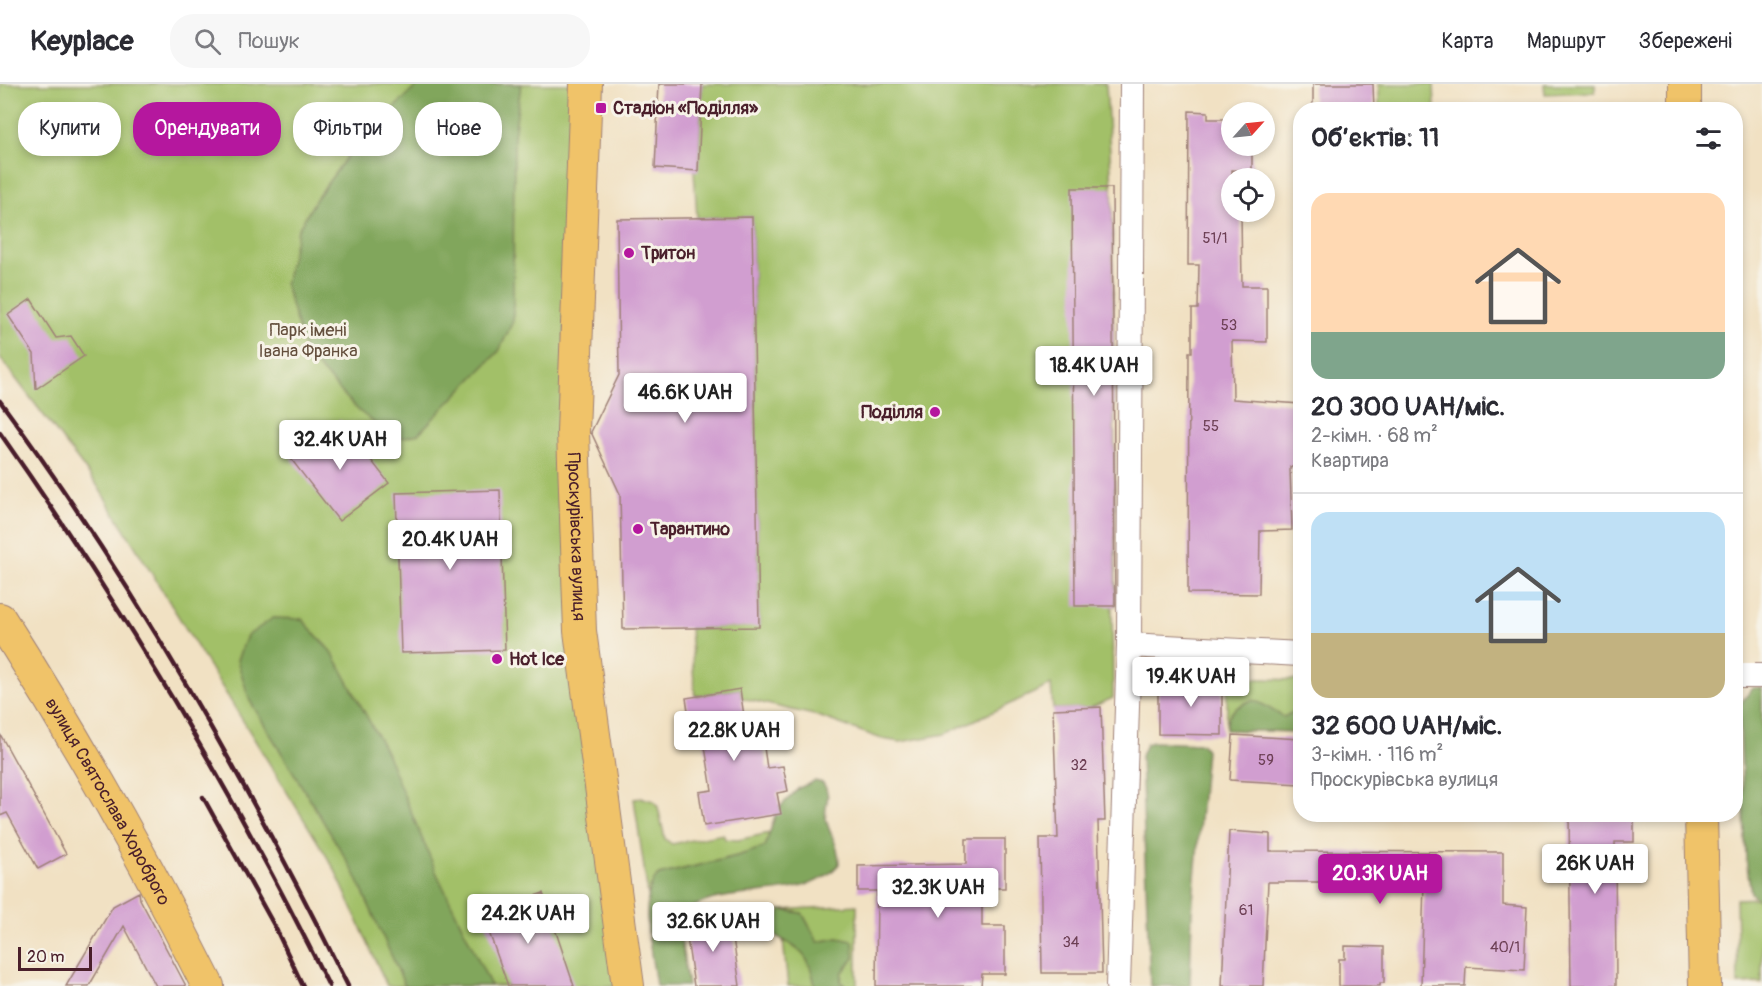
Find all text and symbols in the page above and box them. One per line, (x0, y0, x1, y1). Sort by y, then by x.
search box (170, 14, 590, 68)
text: Keyplace (30, 24, 134, 59)
icon: search (191, 25, 224, 58)
text: Пошук (239, 27, 300, 55)
text: Карта (1442, 28, 1494, 55)
text: Маршрут (1527, 28, 1606, 55)
text: Збережені (1639, 28, 1732, 55)
place label: Стадіон «Поділля» (613, 97, 759, 120)
marker: Стадіон «Поділля» (594, 101, 608, 115)
chip: Купити (18, 102, 121, 156)
chip: Орендувати (133, 102, 281, 156)
chip: Фільтри (293, 102, 403, 156)
chip: Нове (415, 102, 502, 156)
north arrow (1221, 102, 1275, 156)
map controls (1221, 102, 1275, 222)
text: Об’єктів: 11 (1311, 122, 1439, 154)
icon: filters (1692, 122, 1725, 155)
button: locate (1221, 168, 1275, 222)
house number: 51/1 (1202, 229, 1228, 248)
icon: home (1464, 232, 1572, 340)
place label: Тритон (640, 242, 695, 265)
marker: Тритон (622, 246, 636, 260)
house number: 53 (1221, 316, 1237, 335)
park label: Парк імені Івана Франка (258, 319, 358, 363)
pin: 18.4K UAH (1025, 346, 1163, 397)
text: 18.4K UAH (1049, 353, 1139, 378)
pin: 46.6K UAH (616, 373, 754, 424)
text: 46.6K UAH (638, 380, 732, 405)
text: 20 300 UAH/міс. (1311, 391, 1505, 423)
place label: Поділля (861, 401, 923, 424)
marker: Поділля (928, 405, 942, 419)
house number: 55 (1203, 417, 1219, 436)
pin: 32.4K UAH (271, 420, 409, 471)
text: 2-кімн. · 68 m² (1311, 423, 1438, 448)
text: 32.4K UAH (293, 427, 387, 452)
text: Квартира (1311, 448, 1389, 473)
street label: Проскурівська вулиця (562, 452, 591, 621)
place label: Тарантино (649, 518, 730, 541)
pin: 20.4K UAH (381, 520, 519, 571)
marker: Тарантино (631, 522, 645, 536)
text: 20.4K UAH (402, 527, 498, 552)
icon: home (1464, 551, 1572, 659)
place label: Hot Ice (509, 648, 565, 671)
marker: Hot Ice (490, 652, 504, 666)
pin: 19.4K UAH (1122, 657, 1260, 708)
text: 19.4K UAH (1146, 664, 1236, 689)
street label: вулиця Святослава Хороброго (40, 693, 176, 909)
text: 32 600 UAH/міс. (1311, 710, 1503, 742)
pin: 22.8K UAH (665, 711, 803, 762)
text: 22.8K UAH (688, 718, 780, 743)
text: 3-кімн. · 116 m² (1311, 742, 1443, 767)
house number: 59 (1258, 751, 1274, 770)
house number: 32 (1071, 756, 1087, 775)
text: Проскурівська вулиця (1311, 767, 1498, 792)
pin: 26K UAH (1540, 844, 1650, 895)
text: 26K UAH (1556, 851, 1634, 876)
pin: 20.3K UAH (1311, 854, 1449, 905)
text: 20.3K UAH (1332, 861, 1428, 886)
pin: 32.3K UAH (869, 868, 1007, 919)
text: 32.3K UAH (891, 875, 985, 900)
pin: 24.2K UAH (459, 894, 597, 945)
text: 24.2K UAH (481, 901, 575, 926)
house number: 61 (1239, 901, 1253, 920)
pin: 32.6K UAH (644, 902, 782, 953)
text: 32.6K UAH (666, 909, 760, 934)
house number: 34 (1062, 933, 1080, 952)
house number: 40/1 (1490, 938, 1520, 957)
scale bar (18, 944, 92, 972)
text: 20 m (27, 947, 65, 967)

